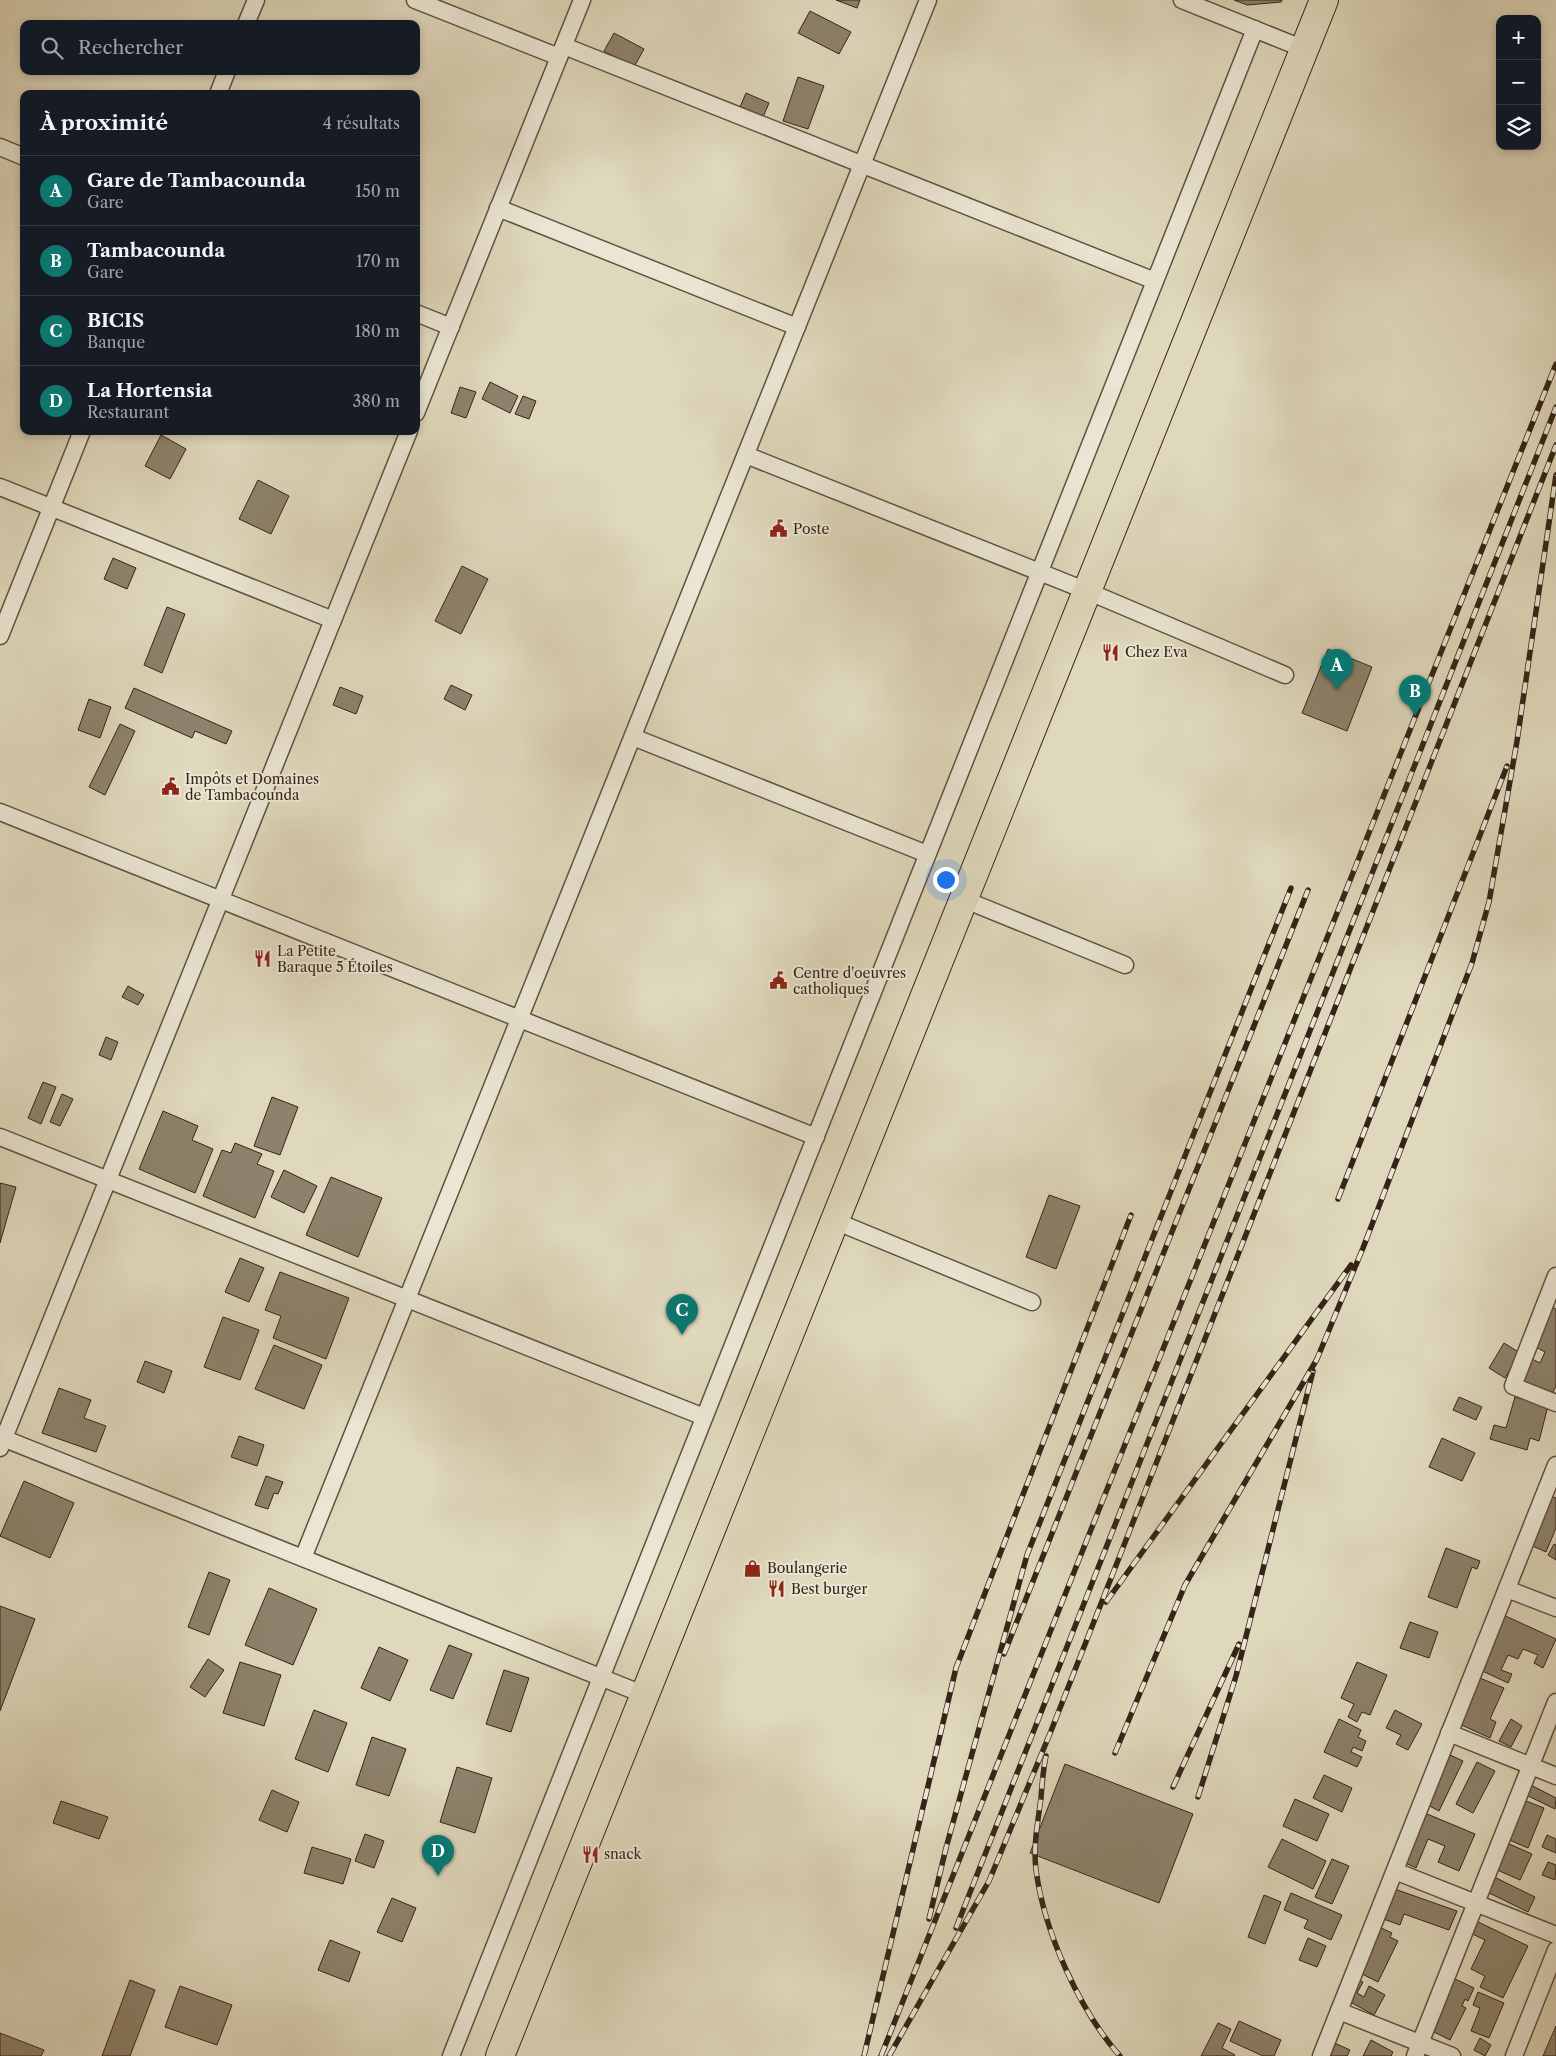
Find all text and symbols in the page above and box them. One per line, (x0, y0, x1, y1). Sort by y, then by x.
map controls (1496, 15, 1541, 150)
button: + (1496, 15, 1541, 60)
search box (20, 20, 420, 75)
icon: search (38, 34, 66, 62)
text: Rechercher (78, 36, 183, 59)
button: − (1496, 60, 1541, 105)
button: layers (1496, 105, 1541, 150)
text: À proximité (40, 110, 168, 135)
text: 4 résultats (323, 113, 400, 133)
text: Gare de Tambacounda (87, 169, 306, 192)
text: A (50, 181, 62, 201)
text: 150 m (355, 181, 400, 201)
text: Gare (87, 192, 124, 212)
text: Tambacounda (87, 239, 225, 262)
text: B (50, 251, 62, 271)
text: 170 m (356, 251, 400, 271)
text: Gare (87, 262, 124, 282)
text: BICIS (87, 309, 144, 332)
text: C (50, 321, 62, 341)
text: 180 m (354, 321, 400, 341)
text: Banque (87, 332, 145, 352)
text: La Hortensia (87, 379, 213, 402)
text: D (49, 391, 63, 411)
text: 380 m (352, 391, 400, 411)
text: Restaurant (87, 402, 169, 422)
public building icon: Poste (769, 519, 789, 539)
place label: Poste (793, 520, 829, 538)
restaurant icon: Chez Eva (1101, 642, 1121, 662)
place label: Chez Eva (1125, 643, 1188, 661)
pin: A (1321, 649, 1353, 690)
pin: B (1399, 675, 1431, 716)
place label: Impôts et Domaines de Tambacounda (185, 770, 319, 804)
public building icon: Impôts et Domaines de Tambacounda (161, 777, 181, 797)
your location (933, 867, 959, 893)
place label: La Petite Baraque 5 Étoiles (277, 942, 393, 976)
restaurant icon: La Petite Baraque 5 Étoiles (253, 949, 273, 969)
place label: Centre d'oeuvres catholiques (793, 964, 906, 998)
public building icon: Centre d'oeuvres catholiques (769, 971, 789, 991)
pin: C (666, 1294, 698, 1335)
shop icon: Boulangerie (743, 1558, 763, 1578)
place label: Boulangerie (767, 1559, 848, 1577)
restaurant icon: Best burger (767, 1579, 787, 1599)
place label: Best burger (791, 1580, 867, 1598)
pin: D (422, 1835, 454, 1876)
restaurant icon: snack (580, 1844, 600, 1864)
place label: snack (604, 1845, 643, 1863)

